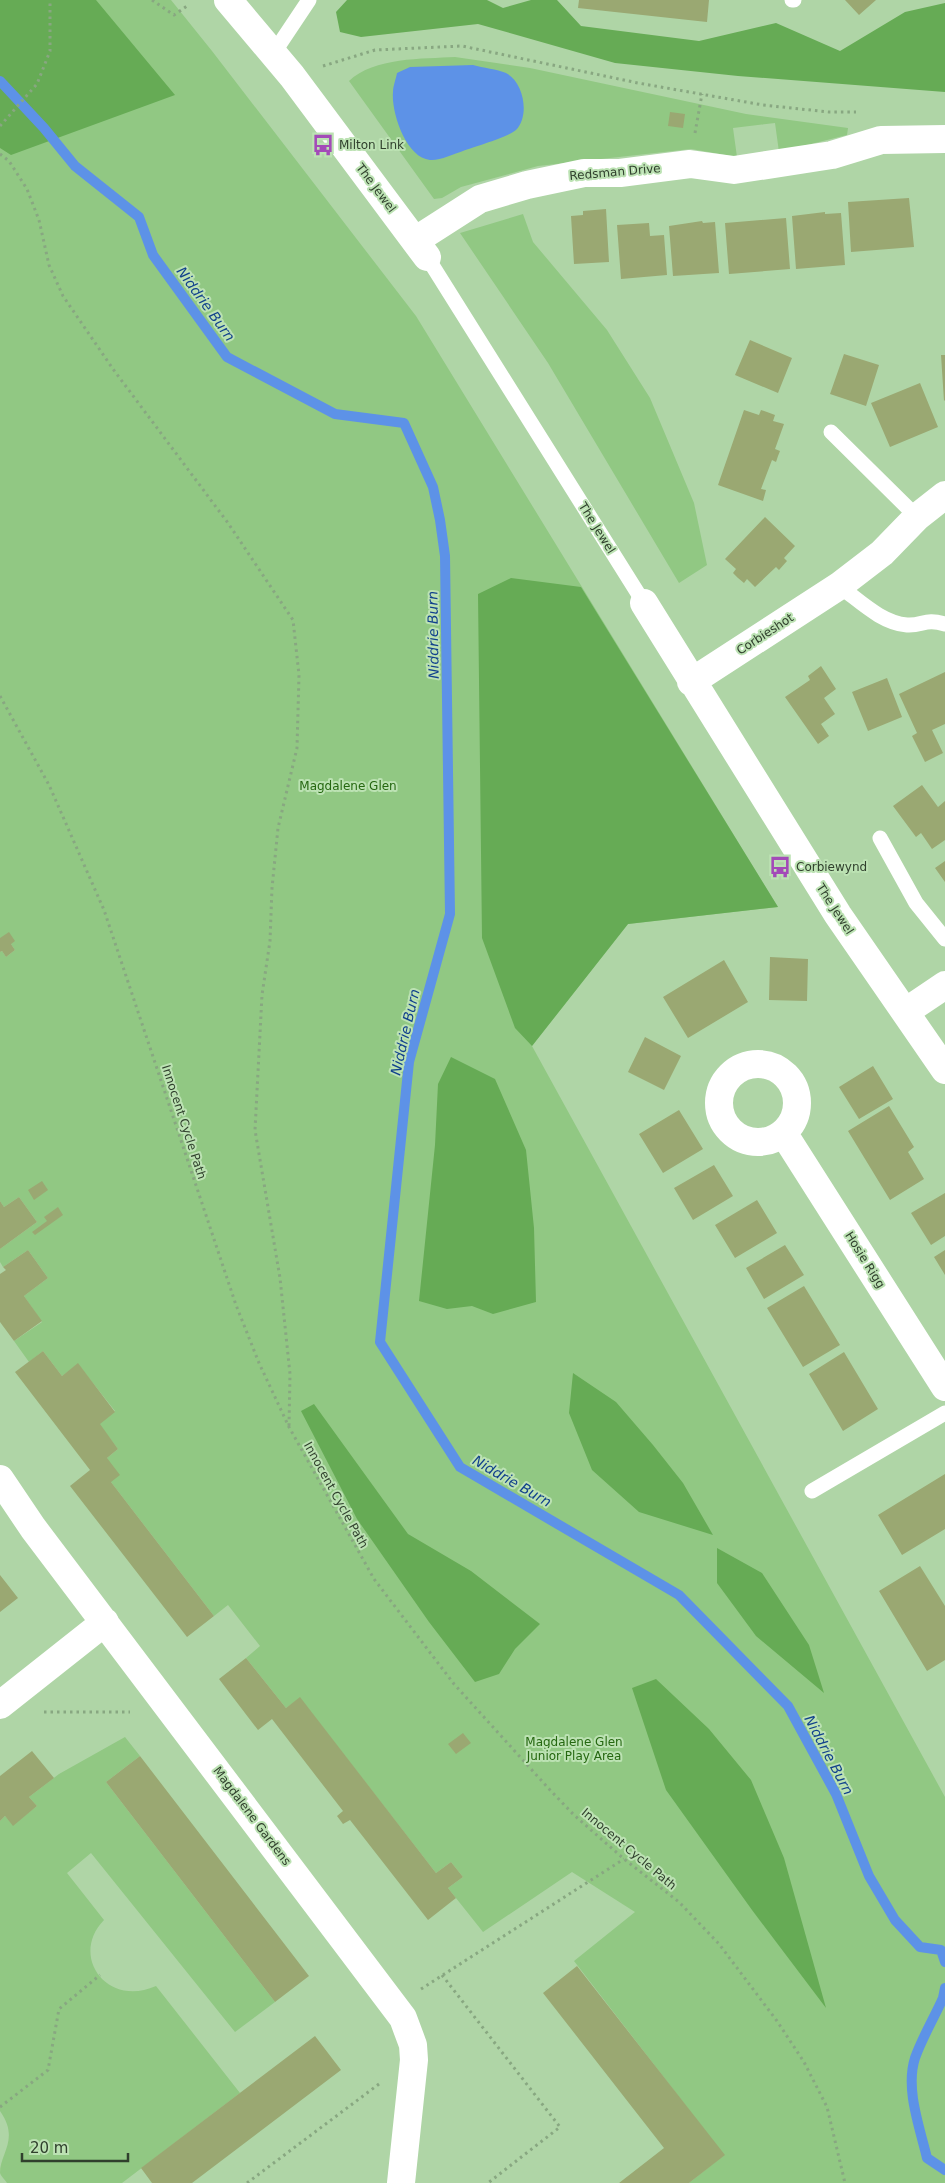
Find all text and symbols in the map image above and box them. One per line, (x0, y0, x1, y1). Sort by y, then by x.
bus stop icon: Milton Link (310, 132, 336, 158)
place label: Milton Link (339, 138, 404, 152)
street label: The Jewel (352, 160, 399, 215)
street label: Redsman Drive (569, 161, 661, 183)
water label: Niddrie Burn (174, 264, 238, 344)
street label: The Jewel (575, 499, 618, 556)
water label: Niddrie Burn (424, 591, 442, 679)
street label: Corbieshot (734, 610, 796, 658)
park label: Magdalene Glen (299, 779, 397, 793)
bus stop icon: Corbiewynd (767, 854, 793, 880)
place label: Corbiewynd (796, 860, 867, 874)
street label: The Jewel (813, 880, 857, 937)
water label: Niddrie Burn (387, 987, 423, 1077)
street label: Innocent Cycle Path (159, 1063, 209, 1181)
street label: Hosie Rigg (842, 1229, 888, 1291)
street label: Innocent Cycle Path (301, 1439, 371, 1551)
water label: Niddrie Burn (470, 1452, 554, 1510)
water label: Niddrie Burn (801, 1712, 857, 1798)
park label: Magdalene Glen Junior Play Area (525, 1735, 623, 1763)
street label: Magdalene Gardens (210, 1764, 294, 1868)
street label: Innocent Cycle Path (579, 1805, 679, 1893)
scale bar (22, 2130, 129, 2162)
text: 20 m (30, 2139, 68, 2157)

